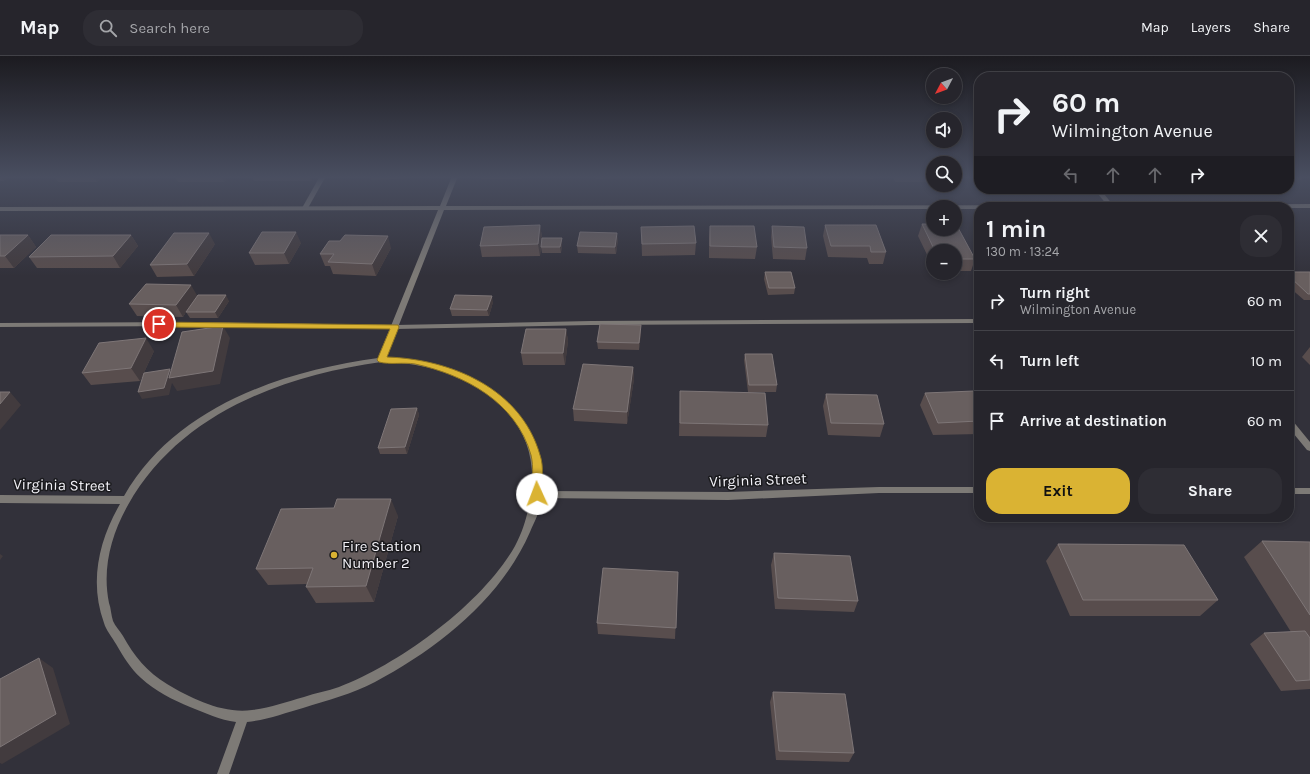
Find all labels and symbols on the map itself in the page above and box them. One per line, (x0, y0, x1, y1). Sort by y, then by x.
north arrow (926, 68, 962, 104)
pin (142, 307, 176, 341)
street label: Virginia Street (709, 469, 807, 491)
position arrow (516, 473, 558, 515)
street label: Virginia Street (13, 475, 111, 495)
place label: Fire Station Number 2 (342, 537, 421, 572)
marker: Fire Station Number 2 (329, 550, 339, 560)

